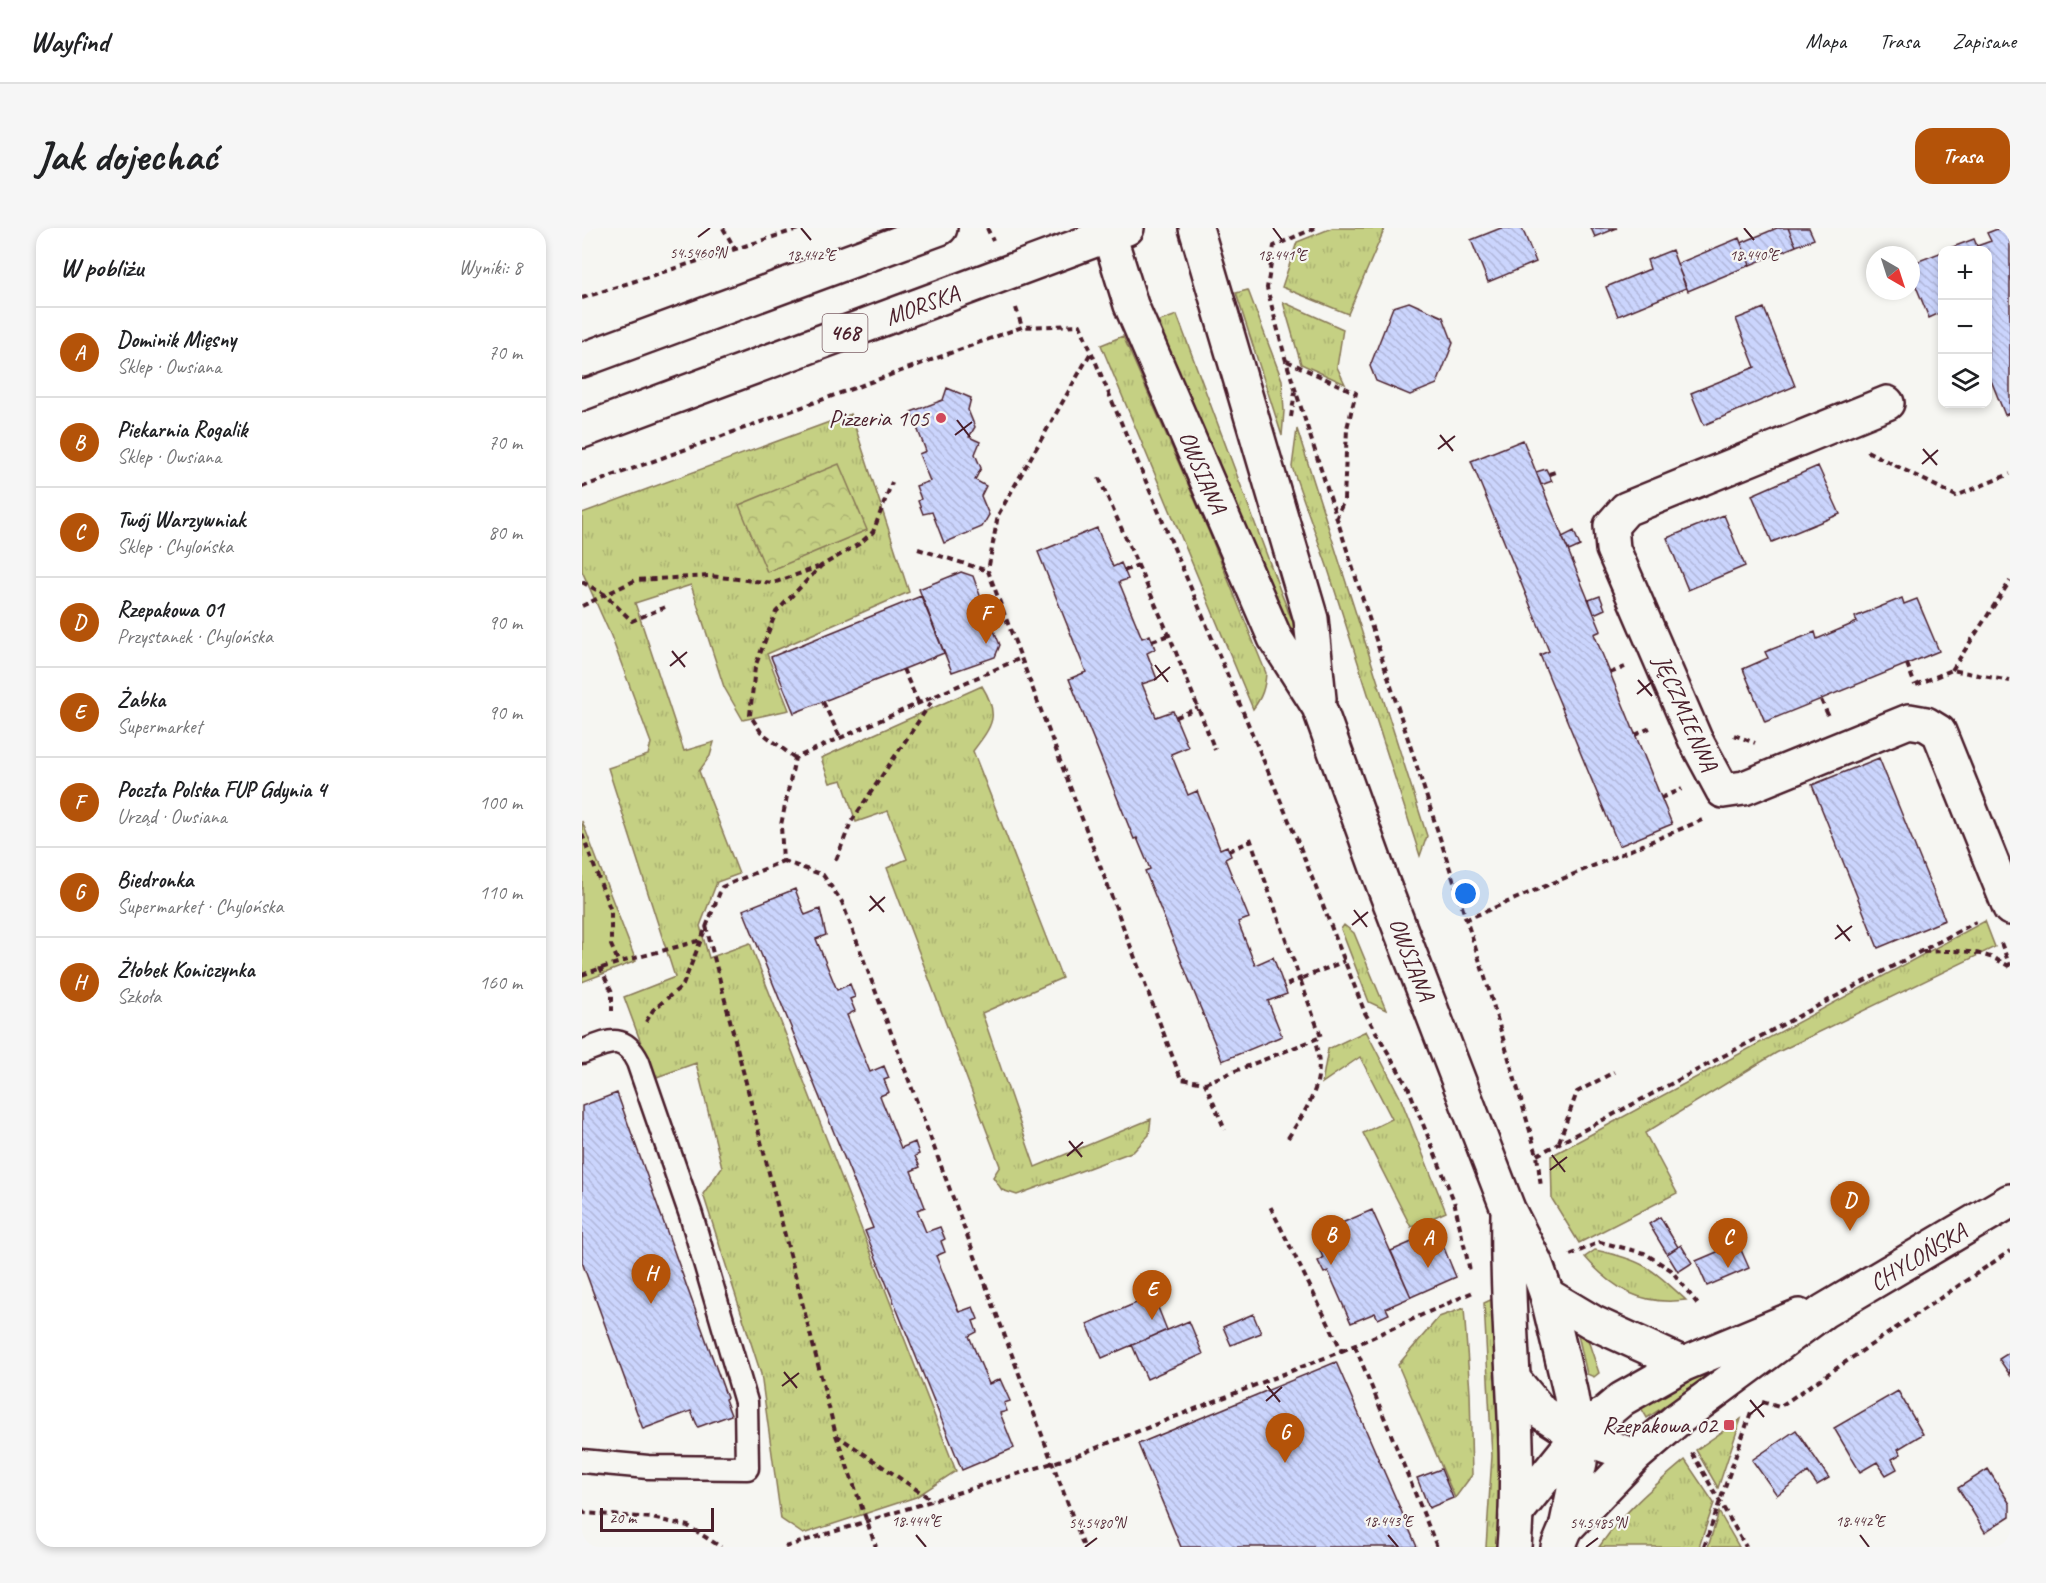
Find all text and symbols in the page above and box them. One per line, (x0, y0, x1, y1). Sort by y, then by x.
text: Wayfind (30, 24, 109, 59)
text: Mapa (1806, 28, 1846, 54)
text: Trasa (1879, 28, 1919, 54)
text: Zapisane (1952, 28, 2016, 54)
button: Trasa (1915, 128, 2010, 184)
text: Jak dojechać (36, 130, 217, 183)
text: 54.5460°N (670, 244, 729, 263)
text: 18.442°E (787, 246, 838, 265)
text: 18.441°E (1258, 246, 1309, 265)
text: 18.440°E (1730, 246, 1781, 265)
north arrow (1866, 246, 1920, 300)
map controls (1938, 246, 1992, 408)
button: + (1938, 246, 1992, 300)
text: W pobliżu (60, 251, 143, 284)
text: Wyniki: 8 (459, 255, 522, 280)
street label: MORSKA (881, 278, 964, 332)
button: − (1938, 300, 1992, 354)
road number: 468 (822, 314, 868, 352)
text: Dominik Mięsny (117, 326, 236, 354)
text: A (74, 340, 85, 365)
text: 70 m (488, 340, 522, 365)
text: Sklep · Owsiana (117, 354, 221, 379)
button: layers (1938, 354, 1992, 408)
place label: Pizzeria 105 (828, 403, 930, 433)
marker: Pizzeria 105 (934, 411, 948, 425)
text: Piekarnia Rogalik (117, 416, 247, 444)
street label: OWSIANA (1172, 426, 1234, 519)
text: B (74, 430, 85, 455)
text: 70 m (488, 430, 522, 455)
text: Sklep · Owsiana (117, 444, 221, 469)
text: Twój Warzywniak (117, 506, 245, 534)
text: C (75, 520, 84, 545)
text: 80 m (488, 520, 522, 545)
text: Sklep · Chylońska (117, 534, 233, 559)
pin: F (966, 594, 1006, 644)
text: Rzepakowa 01 (117, 596, 224, 624)
text: D (74, 610, 85, 635)
text: 90 m (488, 610, 522, 635)
text: Przystanek · Chylońska (117, 624, 273, 649)
street label: JĘCZMIENNA (1647, 649, 1725, 776)
text: Żabka (117, 686, 165, 714)
text: E (74, 700, 85, 725)
text: 90 m (488, 700, 522, 725)
text: Supermarket (117, 714, 202, 739)
text: Poczta Polska FUP Gdynia 4 (117, 776, 326, 804)
text: F (75, 790, 84, 815)
text: 100 m (479, 790, 522, 815)
text: Urząd · Owsiana (117, 804, 227, 829)
text: Biedronka (117, 866, 193, 894)
your location (1451, 879, 1480, 908)
text: G (75, 880, 84, 905)
text: 110 m (479, 880, 522, 905)
text: Supermarket · Chylońska (117, 894, 283, 919)
street label: OWSIANA (1383, 913, 1442, 1006)
text: Żłobek Koniczynka (117, 956, 255, 984)
text: H (74, 970, 85, 995)
text: 160 m (479, 970, 522, 995)
text: Szkoła (117, 984, 161, 1009)
pin: D (1830, 1182, 1870, 1231)
pin: B (1312, 1216, 1350, 1265)
street label: CHYLOŃSKA (1864, 1216, 1973, 1298)
pin: A (1408, 1218, 1448, 1268)
pin: C (1708, 1218, 1748, 1268)
pin: H (632, 1254, 670, 1304)
pin: E (1132, 1270, 1172, 1320)
place label: Rzepakowa 02 (1602, 1410, 1719, 1440)
pin: G (1266, 1414, 1304, 1463)
marker: Rzepakowa 02 (1722, 1418, 1736, 1432)
scale bar (600, 1505, 714, 1532)
text: 20 m (609, 1508, 636, 1528)
text: 18.444°E (892, 1512, 943, 1531)
text: 18.443°E (1364, 1512, 1415, 1531)
text: 18.442°E (1836, 1512, 1887, 1531)
text: 54.5480°N (1069, 1514, 1128, 1533)
text: 54.5485°N (1570, 1514, 1629, 1533)

